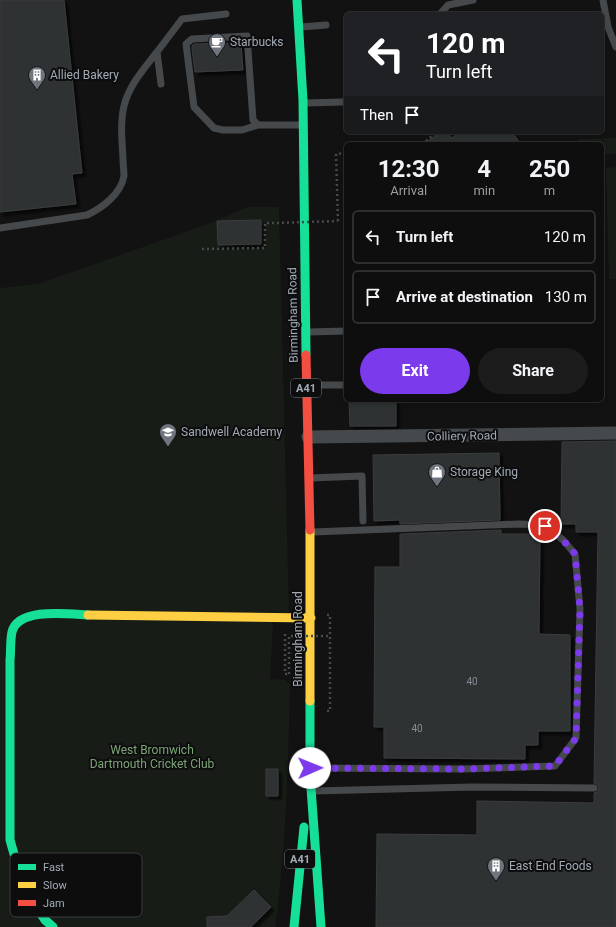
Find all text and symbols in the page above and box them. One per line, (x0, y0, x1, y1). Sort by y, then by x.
text: 120 m (426, 27, 505, 60)
icon: left (360, 28, 412, 80)
cafe icon: Starbucks (207, 32, 227, 57)
place label: Starbucks (230, 35, 284, 49)
text: Turn left (426, 61, 492, 82)
building icon: Allied Bakery (27, 65, 47, 90)
place label: Allied Bakery (50, 68, 119, 82)
icon: arrive (401, 104, 423, 126)
text: Then (360, 106, 393, 124)
text: 12:30 (378, 155, 440, 183)
text: 4 (477, 155, 491, 183)
text: 250 (529, 155, 570, 183)
text: Arrival (390, 183, 427, 198)
text: min (473, 183, 495, 198)
text: m (544, 183, 555, 198)
icon: left (362, 226, 384, 248)
text: Turn left (396, 228, 453, 246)
text: 120 m (544, 228, 586, 246)
street label: Birmingham Road (285, 267, 301, 363)
icon: arrive (362, 286, 384, 308)
text: Arrive at destination (396, 288, 533, 306)
text: 130 m (545, 288, 587, 306)
button: Exit (360, 348, 470, 394)
button: Share (478, 348, 588, 394)
road number: A41 (291, 379, 321, 397)
school or university icon: Sandwell Academy (158, 422, 178, 447)
place label: Sandwell Academy (181, 425, 283, 439)
street label: Colliery Road (427, 428, 497, 444)
shop icon: Storage King (427, 462, 447, 487)
place label: Storage King (450, 465, 518, 479)
pin (528, 509, 562, 543)
icon: arrive (534, 515, 556, 537)
street label: Birmingham Road (291, 591, 305, 687)
house number: 40 (466, 676, 478, 687)
house number: 40 (411, 723, 423, 734)
park label: West Bromwich Dartmouth Cricket Club (90, 743, 215, 771)
position arrow (289, 747, 331, 789)
road number: A41 (285, 850, 315, 868)
legend (10, 853, 142, 917)
building icon: East End Foods (486, 856, 506, 881)
place label: East End Foods (509, 859, 592, 873)
text: Fast (43, 861, 65, 874)
text: Slow (43, 879, 67, 892)
text: Jam (43, 897, 65, 910)

